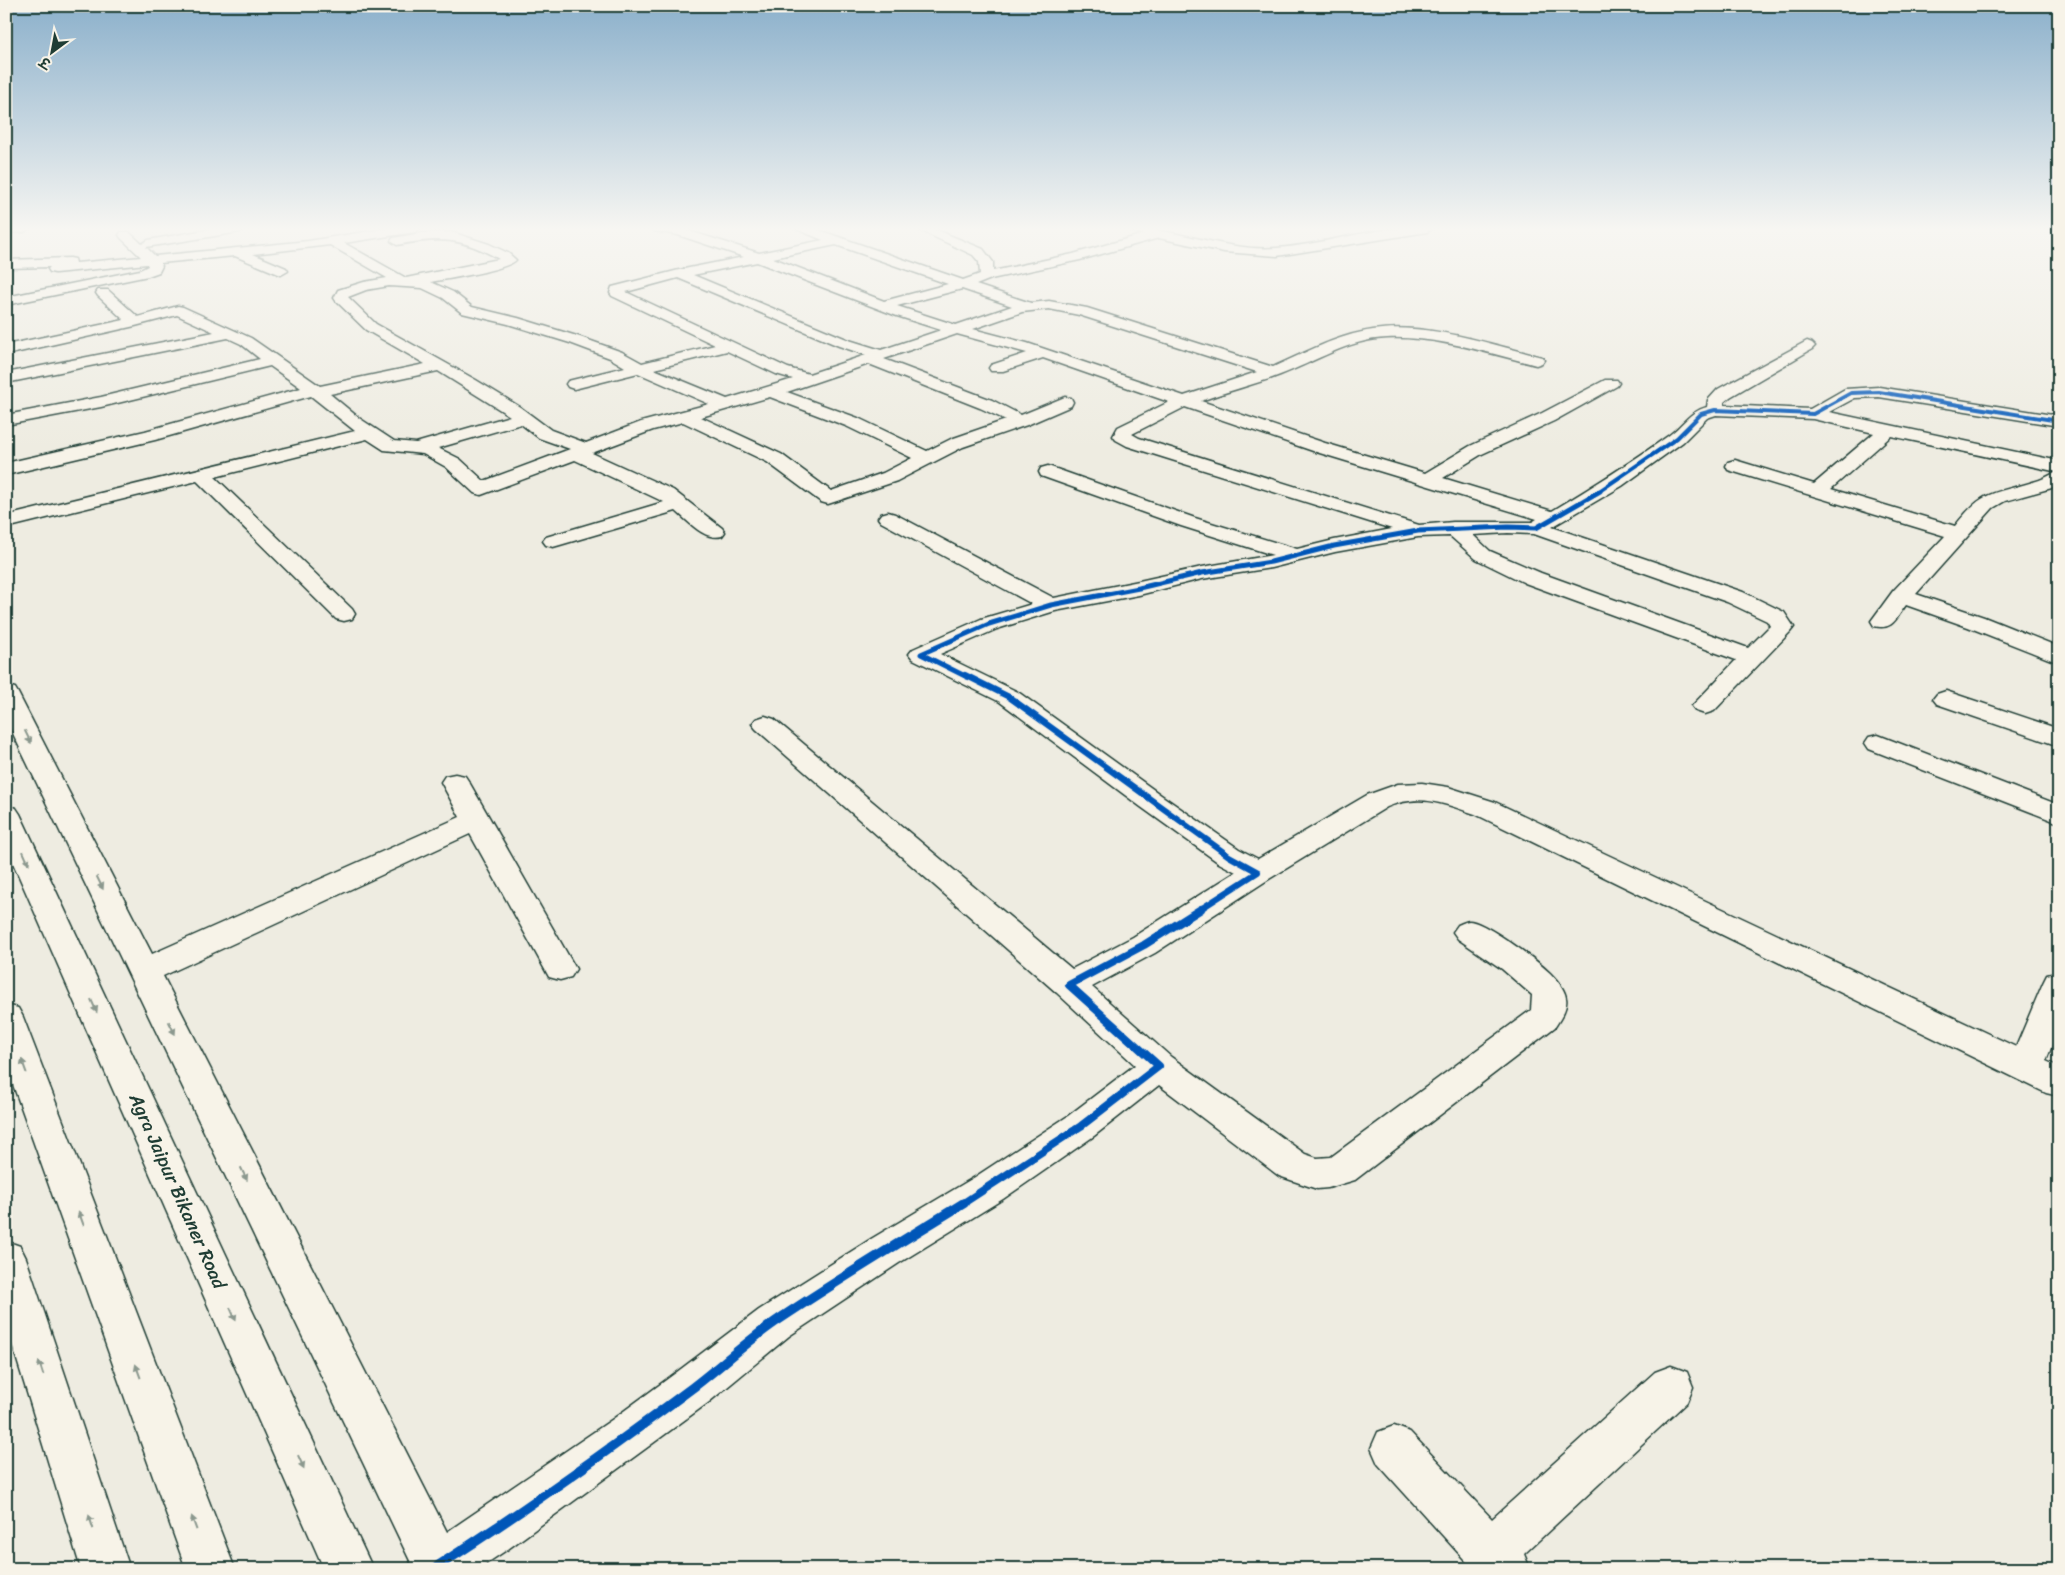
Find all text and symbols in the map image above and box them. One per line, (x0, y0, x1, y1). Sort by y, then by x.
north arrow (28, 28, 78, 78)
text: उ (33, 49, 58, 77)
one-way arrow (24, 730, 32, 744)
one-way arrow (22, 851, 31, 866)
one-way arrow (96, 875, 104, 890)
one-way arrow (90, 999, 98, 1013)
one-way arrow (168, 1021, 176, 1035)
one-way arrow (20, 1058, 28, 1073)
street label: Agra Jaipur Bikaner Road (120, 1087, 236, 1295)
one-way arrow (240, 1167, 248, 1181)
one-way arrow (77, 1211, 84, 1226)
one-way arrow (230, 1307, 238, 1321)
one-way arrow (37, 1360, 45, 1375)
one-way arrow (134, 1363, 142, 1378)
one-way arrow (297, 1455, 305, 1469)
one-way arrow (87, 1515, 94, 1530)
one-way arrow (190, 1516, 198, 1530)

